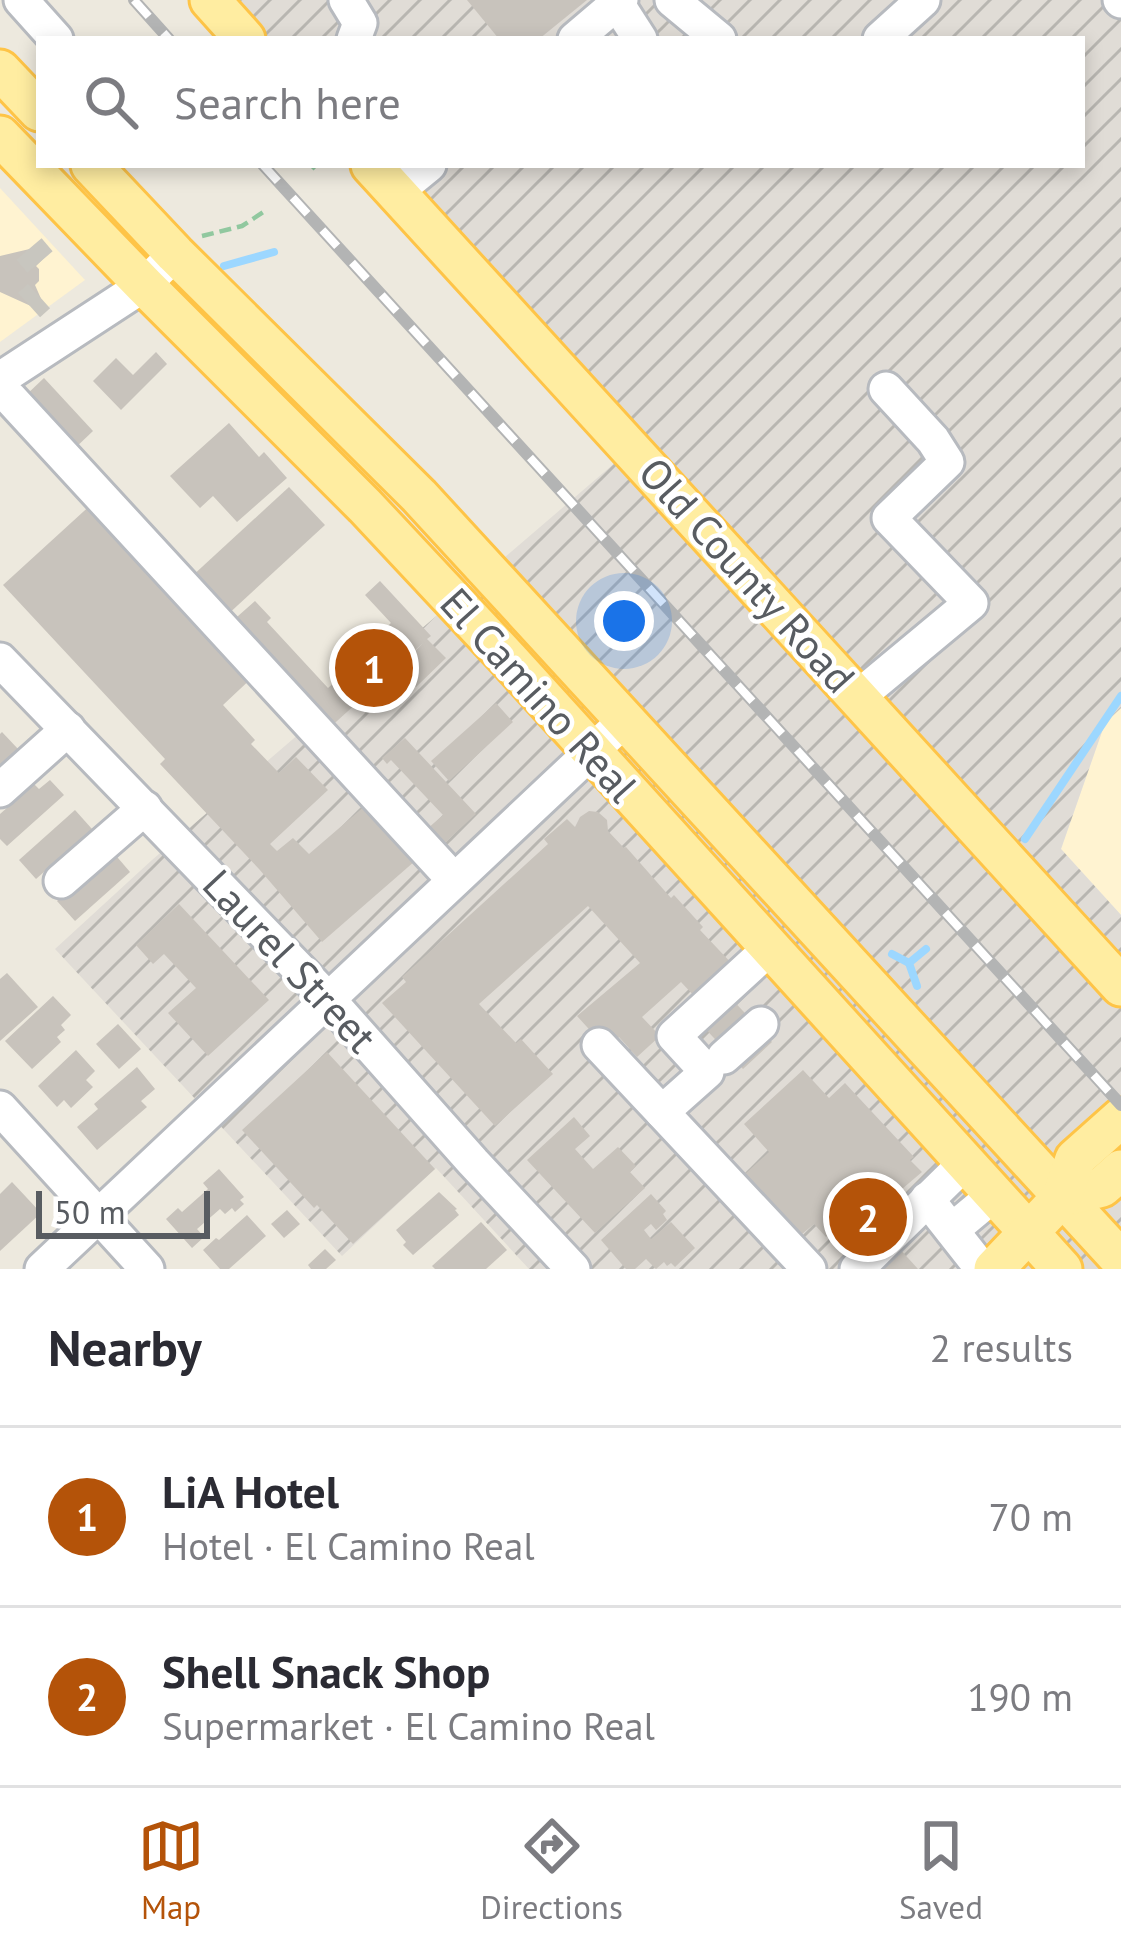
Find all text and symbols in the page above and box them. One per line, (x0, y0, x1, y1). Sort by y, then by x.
search box (36, 36, 1085, 168)
icon: search (78, 69, 144, 135)
text: Search here (174, 73, 401, 131)
street label: Old County Road (627, 446, 867, 704)
street label: El Camino Real (429, 576, 650, 813)
your location (594, 591, 654, 651)
pin: 1 (335, 623, 413, 713)
street label: Laurel Street (192, 858, 389, 1064)
pin: 2 (829, 1172, 907, 1262)
scale bar (36, 1185, 210, 1238)
text: 50 m (54, 1190, 126, 1233)
text: Nearby (48, 1314, 202, 1380)
text: 2 results (930, 1322, 1073, 1373)
text: LiA Hotel (162, 1462, 339, 1520)
text: 1 (76, 1491, 98, 1542)
text: 70 m (988, 1491, 1073, 1542)
text: Hotel · El Camino Real (162, 1520, 535, 1571)
text: Shell Snack Shop (162, 1642, 490, 1700)
text: 2 (76, 1671, 98, 1722)
text: 190 m (967, 1671, 1073, 1722)
text: Supermarket · El Camino Real (162, 1700, 655, 1751)
tab: Map (138, 1813, 204, 1928)
tab: Directions (480, 1813, 623, 1928)
tab: Saved (899, 1813, 983, 1928)

